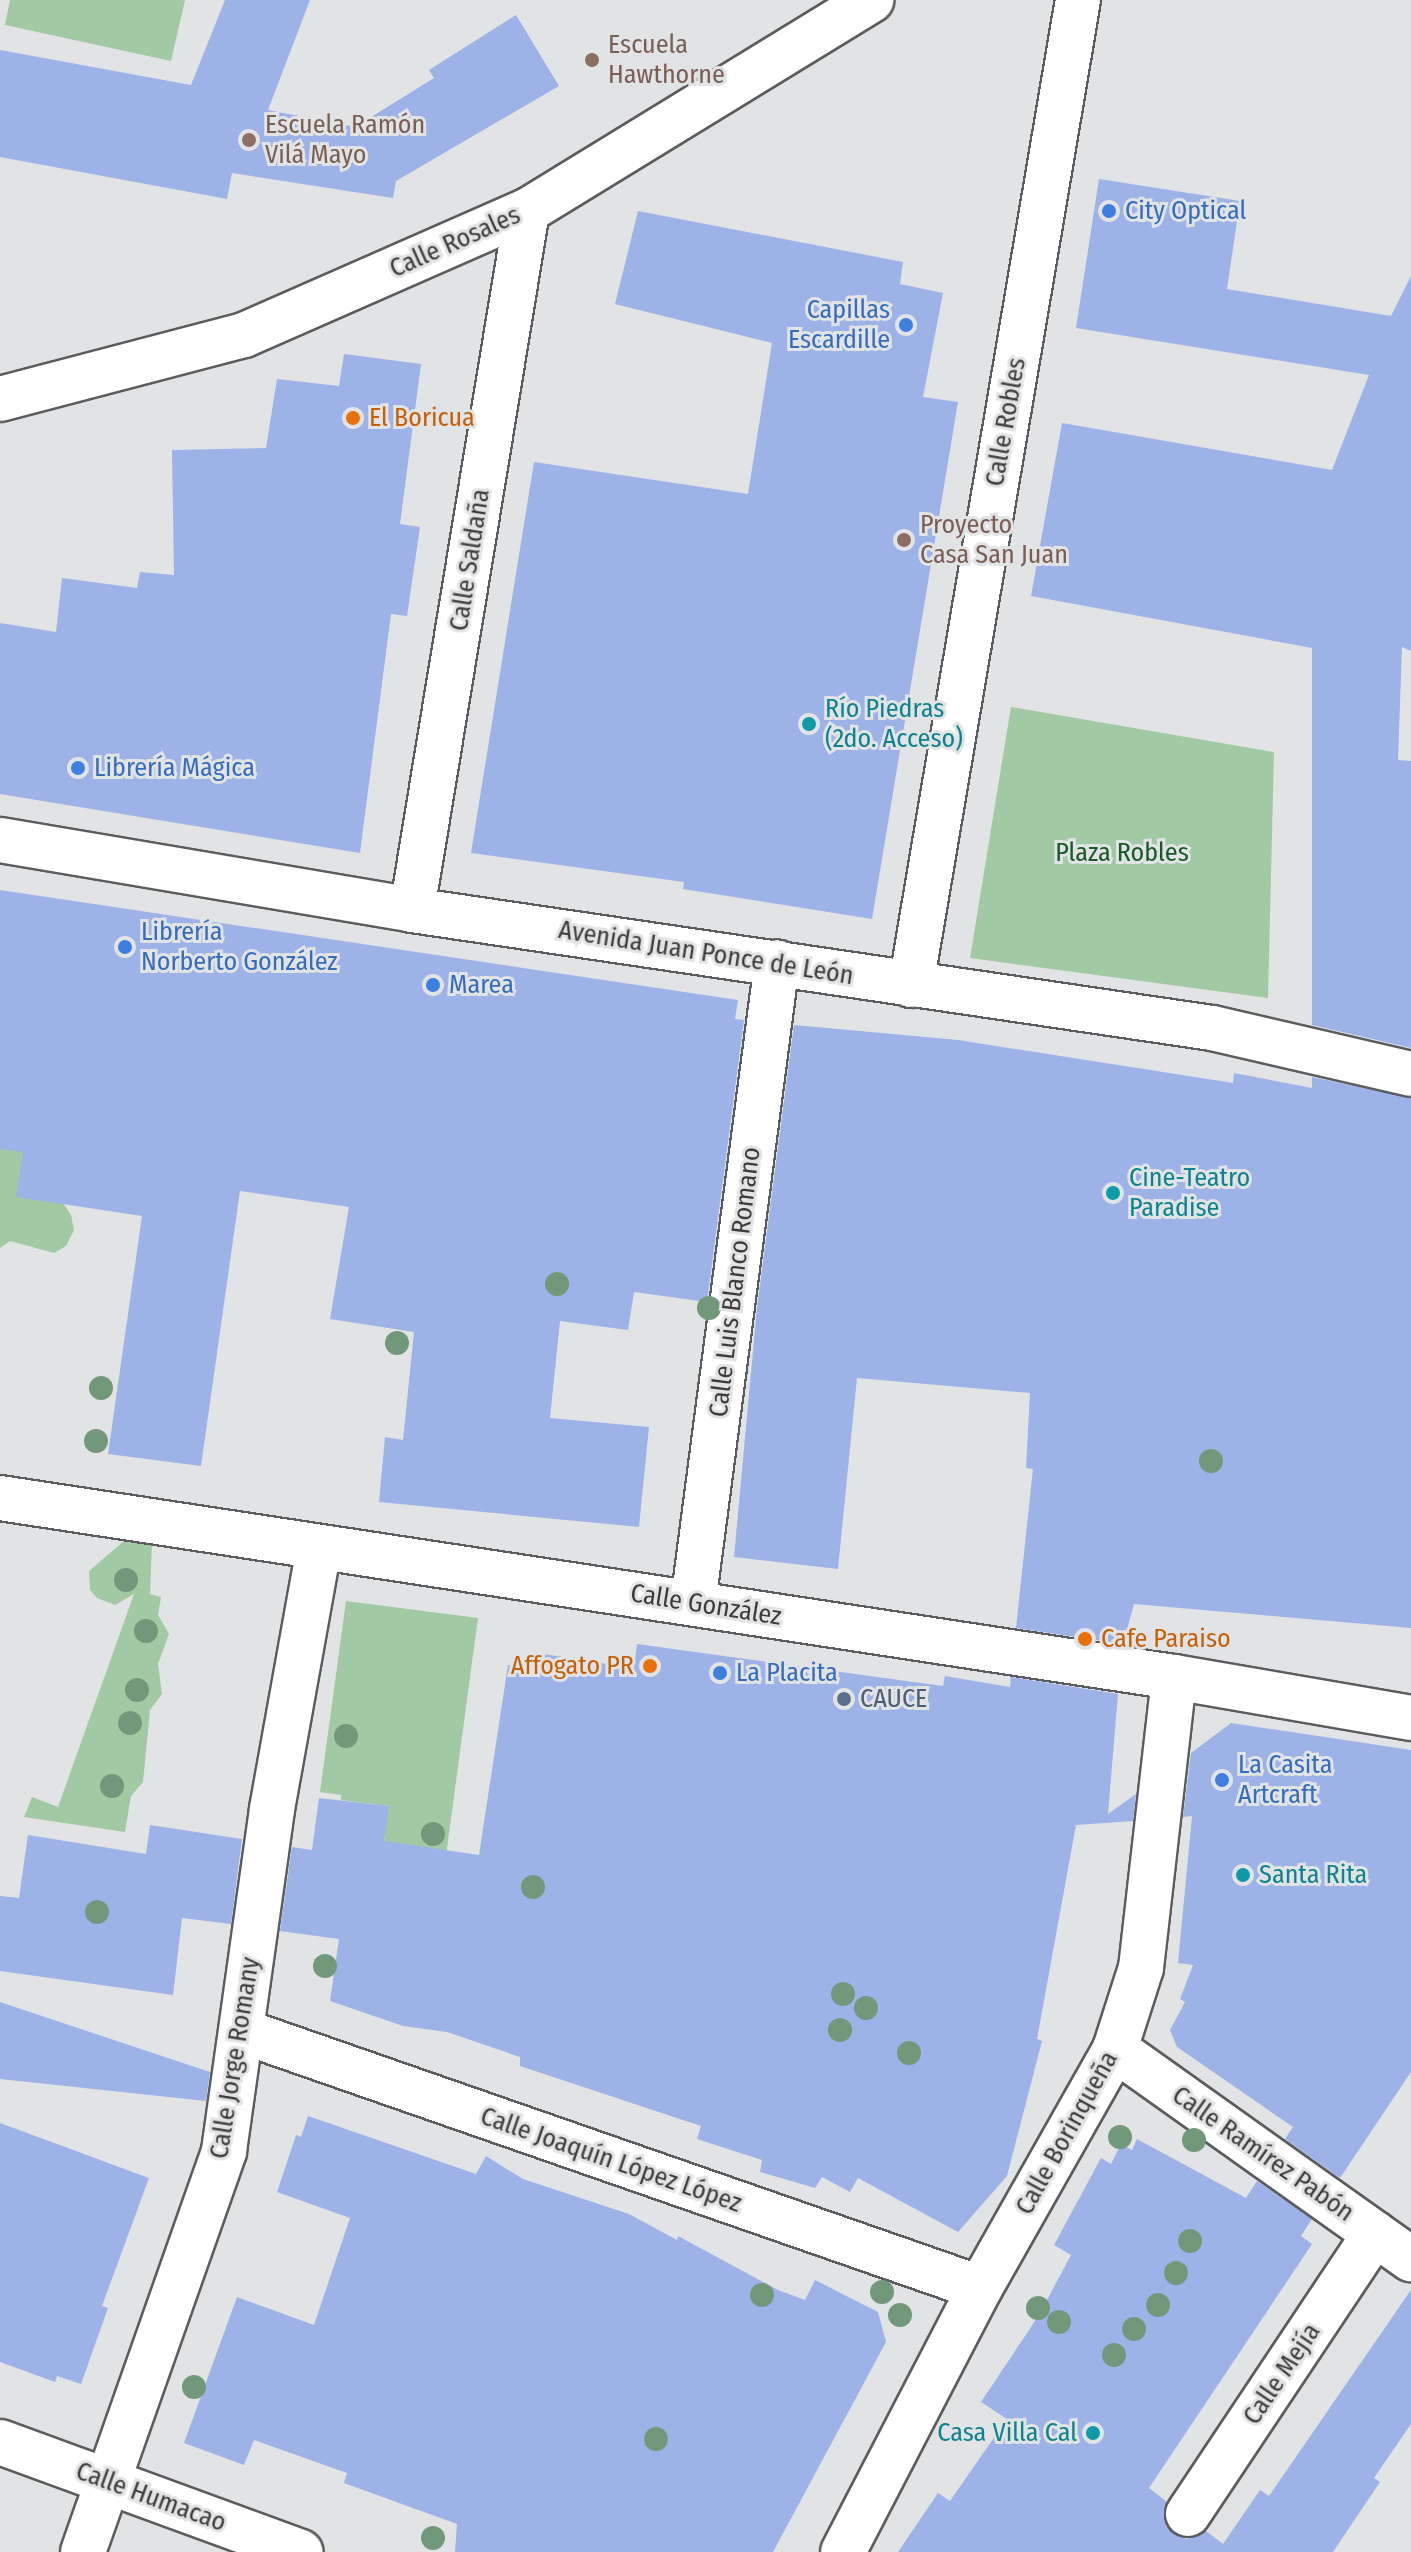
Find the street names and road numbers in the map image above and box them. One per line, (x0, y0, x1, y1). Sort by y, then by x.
street label: Calle Rosales (385, 199, 525, 285)
street label: Calle Robles (979, 355, 1033, 489)
street label: Calle Saldaña (443, 487, 497, 633)
street label: Avenida Juan Ponce de León (556, 914, 856, 992)
street label: Calle Luis Blanco Romano (703, 1145, 767, 1419)
street label: Calle González (628, 1578, 784, 1632)
street label: Calle Jorge Romany (204, 1955, 266, 2161)
street label: Calle Borinqueña (1009, 2046, 1125, 2220)
street label: Calle Ramírez Pabón (1166, 2080, 1360, 2228)
street label: Calle Joaquín López López (476, 2101, 746, 2219)
street label: Calle Mejía (1237, 2317, 1327, 2431)
street label: Calle Humacao (72, 2455, 230, 2539)

